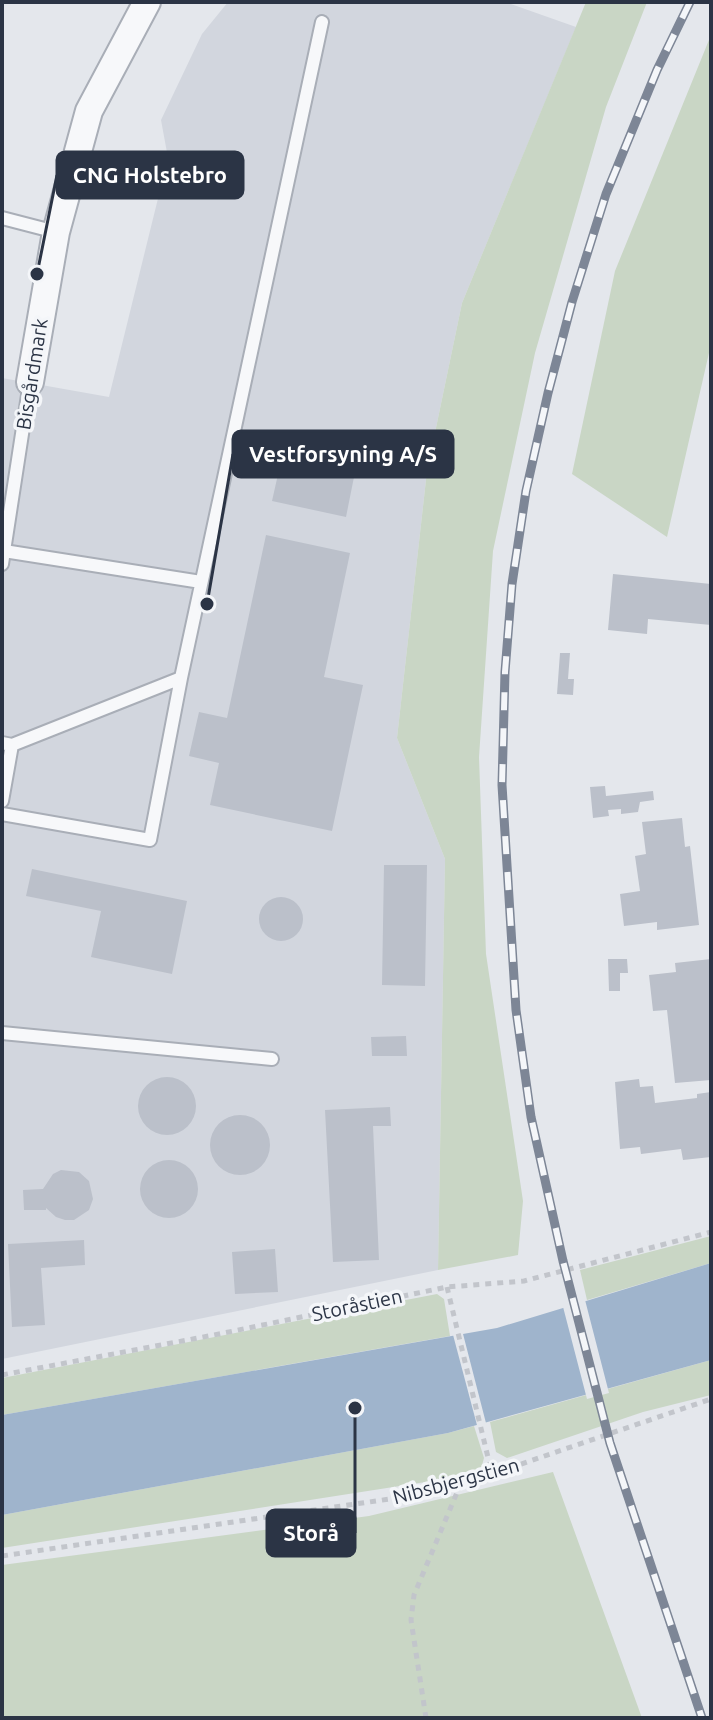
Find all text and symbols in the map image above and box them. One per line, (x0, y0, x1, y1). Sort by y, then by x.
callout: CNG Holstebro (57, 152, 243, 198)
text: CNG Holstebro (73, 162, 227, 187)
street label: Bisgårdmark (11, 317, 52, 431)
callout: Vestforsyning A/S (233, 431, 453, 477)
text: Vestforsyning A/S (249, 441, 437, 466)
street label: Storåstien (310, 1284, 404, 1325)
street label: Nibsbjergstien (390, 1453, 522, 1508)
callout: Storå (267, 1510, 355, 1556)
text: Storå (283, 1520, 339, 1545)

